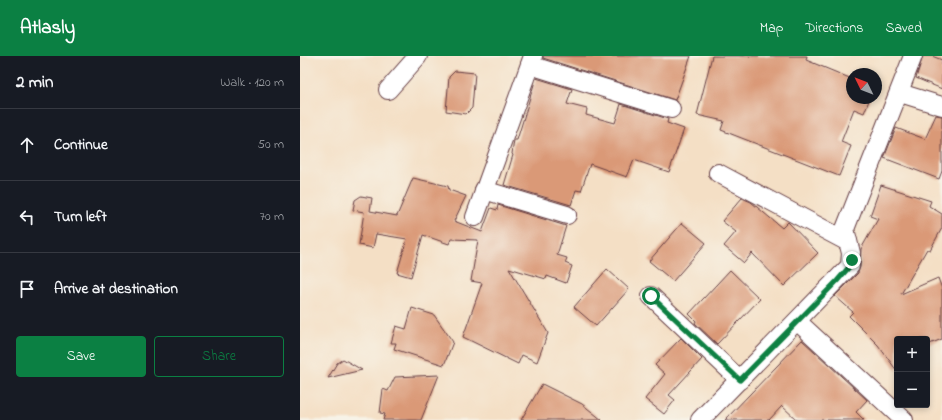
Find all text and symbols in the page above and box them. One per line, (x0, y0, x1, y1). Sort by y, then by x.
text: Atlasly (20, 15, 75, 42)
text: Map (760, 18, 783, 39)
text: Directions (805, 18, 863, 39)
text: Saved (885, 18, 922, 39)
north arrow (846, 68, 882, 104)
text: 2 min (16, 70, 53, 95)
text: Walk · 120 m (220, 73, 284, 92)
icon: ahead (16, 134, 38, 156)
text: Continue (54, 134, 108, 156)
text: 50 m (258, 135, 284, 154)
icon: left (16, 206, 38, 228)
text: Turn left (54, 206, 107, 228)
text: 70 m (260, 207, 284, 226)
route end (843, 251, 861, 269)
icon: arrive (16, 278, 38, 300)
text: Arrive at destination (54, 278, 178, 300)
route start (642, 287, 660, 305)
button: Save (16, 336, 146, 377)
button: Share (154, 336, 284, 377)
map controls (894, 336, 930, 408)
button: + (894, 336, 930, 372)
button: − (894, 372, 930, 408)

